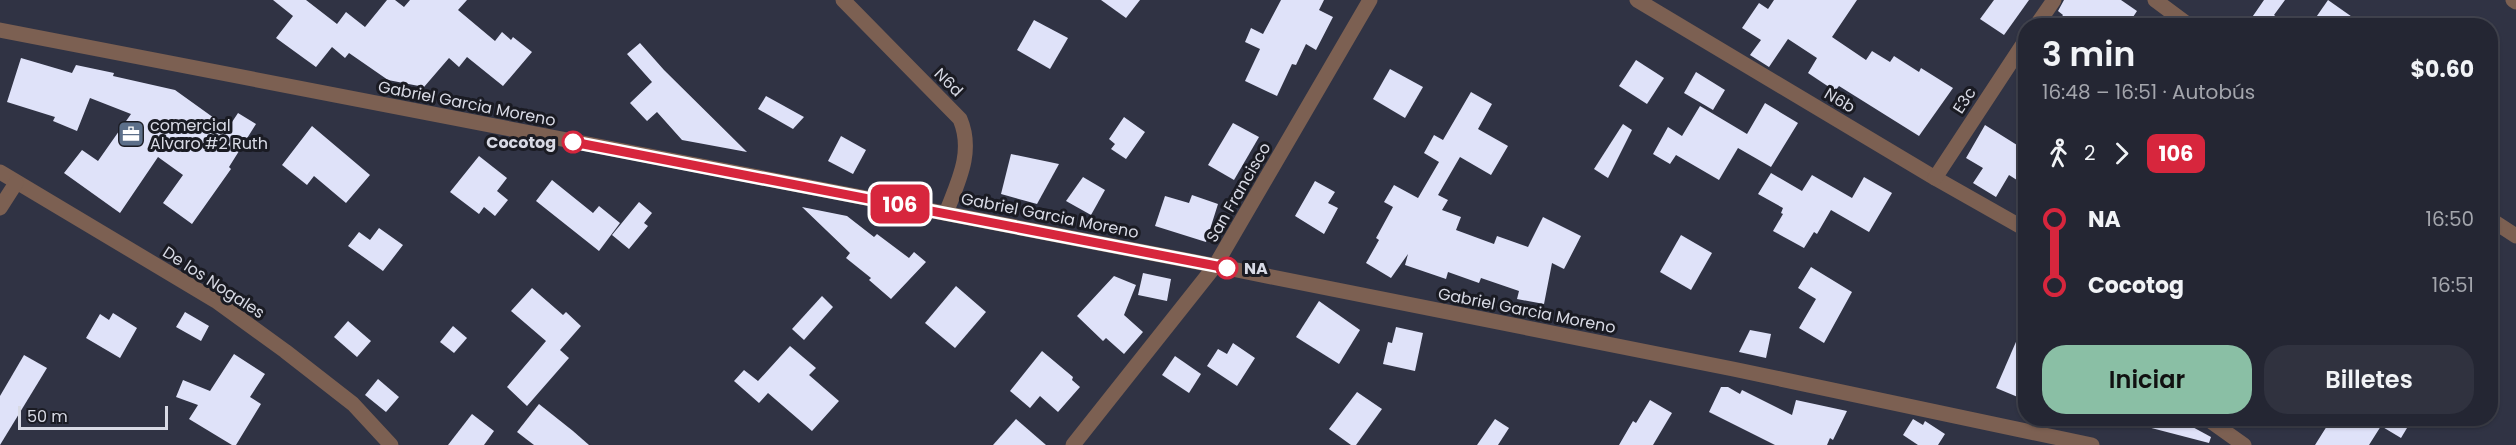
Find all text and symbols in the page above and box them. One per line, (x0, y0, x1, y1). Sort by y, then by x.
text: 3 min (2042, 31, 2135, 78)
text: $0.60 (2411, 54, 2474, 85)
street label: N6d (929, 63, 968, 102)
street label: Gabriel Garcia Moreno (376, 75, 558, 132)
text: 16:48 – 16:51 · Autobús (2042, 78, 2255, 106)
street label: N6b (1820, 82, 1860, 119)
street label: E3c (1947, 82, 1982, 118)
place label: comercial Alvaro #2 Ruth (150, 114, 268, 155)
office icon: comercial Alvaro #2 Ruth (116, 119, 146, 149)
place label: Cocotog (486, 131, 556, 154)
marker: Cocotog (562, 131, 584, 153)
icon: walk (2042, 137, 2075, 170)
icon: forward (2105, 137, 2138, 170)
street label: San Francisco (1201, 138, 1276, 246)
text: 2 (2084, 139, 2096, 167)
text: 106 (2159, 139, 2193, 168)
line badge: 106 (866, 184, 934, 224)
street label: Gabriel Garcia Moreno (959, 187, 1141, 244)
text: 106 (883, 190, 917, 219)
text: NA (2088, 204, 2121, 235)
text: 16:50 (2426, 205, 2474, 233)
street label: De los Nogales (158, 241, 269, 324)
marker: NA (1216, 257, 1238, 279)
place label: NA (1244, 257, 1268, 280)
text: Cocotog (2088, 270, 2184, 301)
text: 16:51 (2432, 271, 2474, 299)
street label: Gabriel Garcia Moreno (1436, 282, 1618, 339)
button: Iniciar (2042, 345, 2252, 414)
button: Billetes (2264, 345, 2474, 414)
scale bar (18, 403, 168, 430)
text: 50 m (27, 405, 68, 428)

